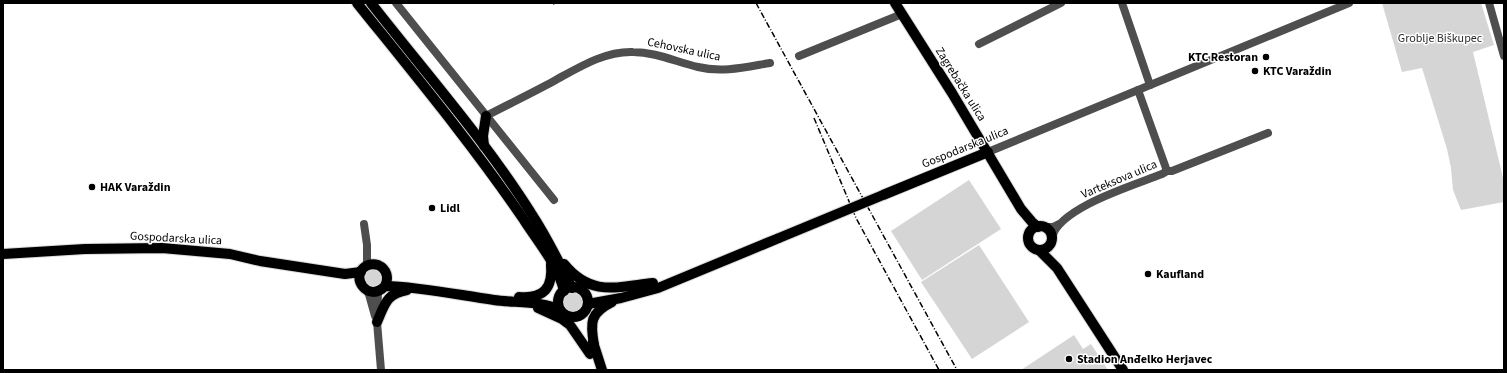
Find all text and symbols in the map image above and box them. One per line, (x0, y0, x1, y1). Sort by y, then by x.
park label: Groblje Biškupec (1398, 30, 1483, 47)
street label: Cehovska ulica (646, 33, 722, 66)
street label: Zagrebačka ulica (931, 44, 990, 125)
place label: KTC Restoran (1188, 49, 1258, 66)
marker: KTC Restoran (1261, 52, 1271, 62)
place label: KTC Varaždin (1263, 63, 1332, 80)
marker: KTC Varaždin (1250, 66, 1260, 76)
street label: Gospodarska ulica (919, 122, 1011, 173)
street label: Varteksova ulica (1079, 156, 1160, 203)
place label: HAK Varaždin (100, 179, 171, 196)
marker: HAK Varaždin (87, 182, 97, 192)
place label: Lidl (440, 200, 460, 217)
marker: Lidl (427, 203, 437, 213)
street label: Gospodarska ulica (130, 228, 222, 249)
place label: Kaufland (1156, 266, 1204, 283)
marker: Kaufland (1143, 269, 1153, 279)
place label: Stadion Anđelko Herjavec (1077, 351, 1213, 368)
marker: Stadion Anđelko Herjavec (1064, 354, 1074, 364)

